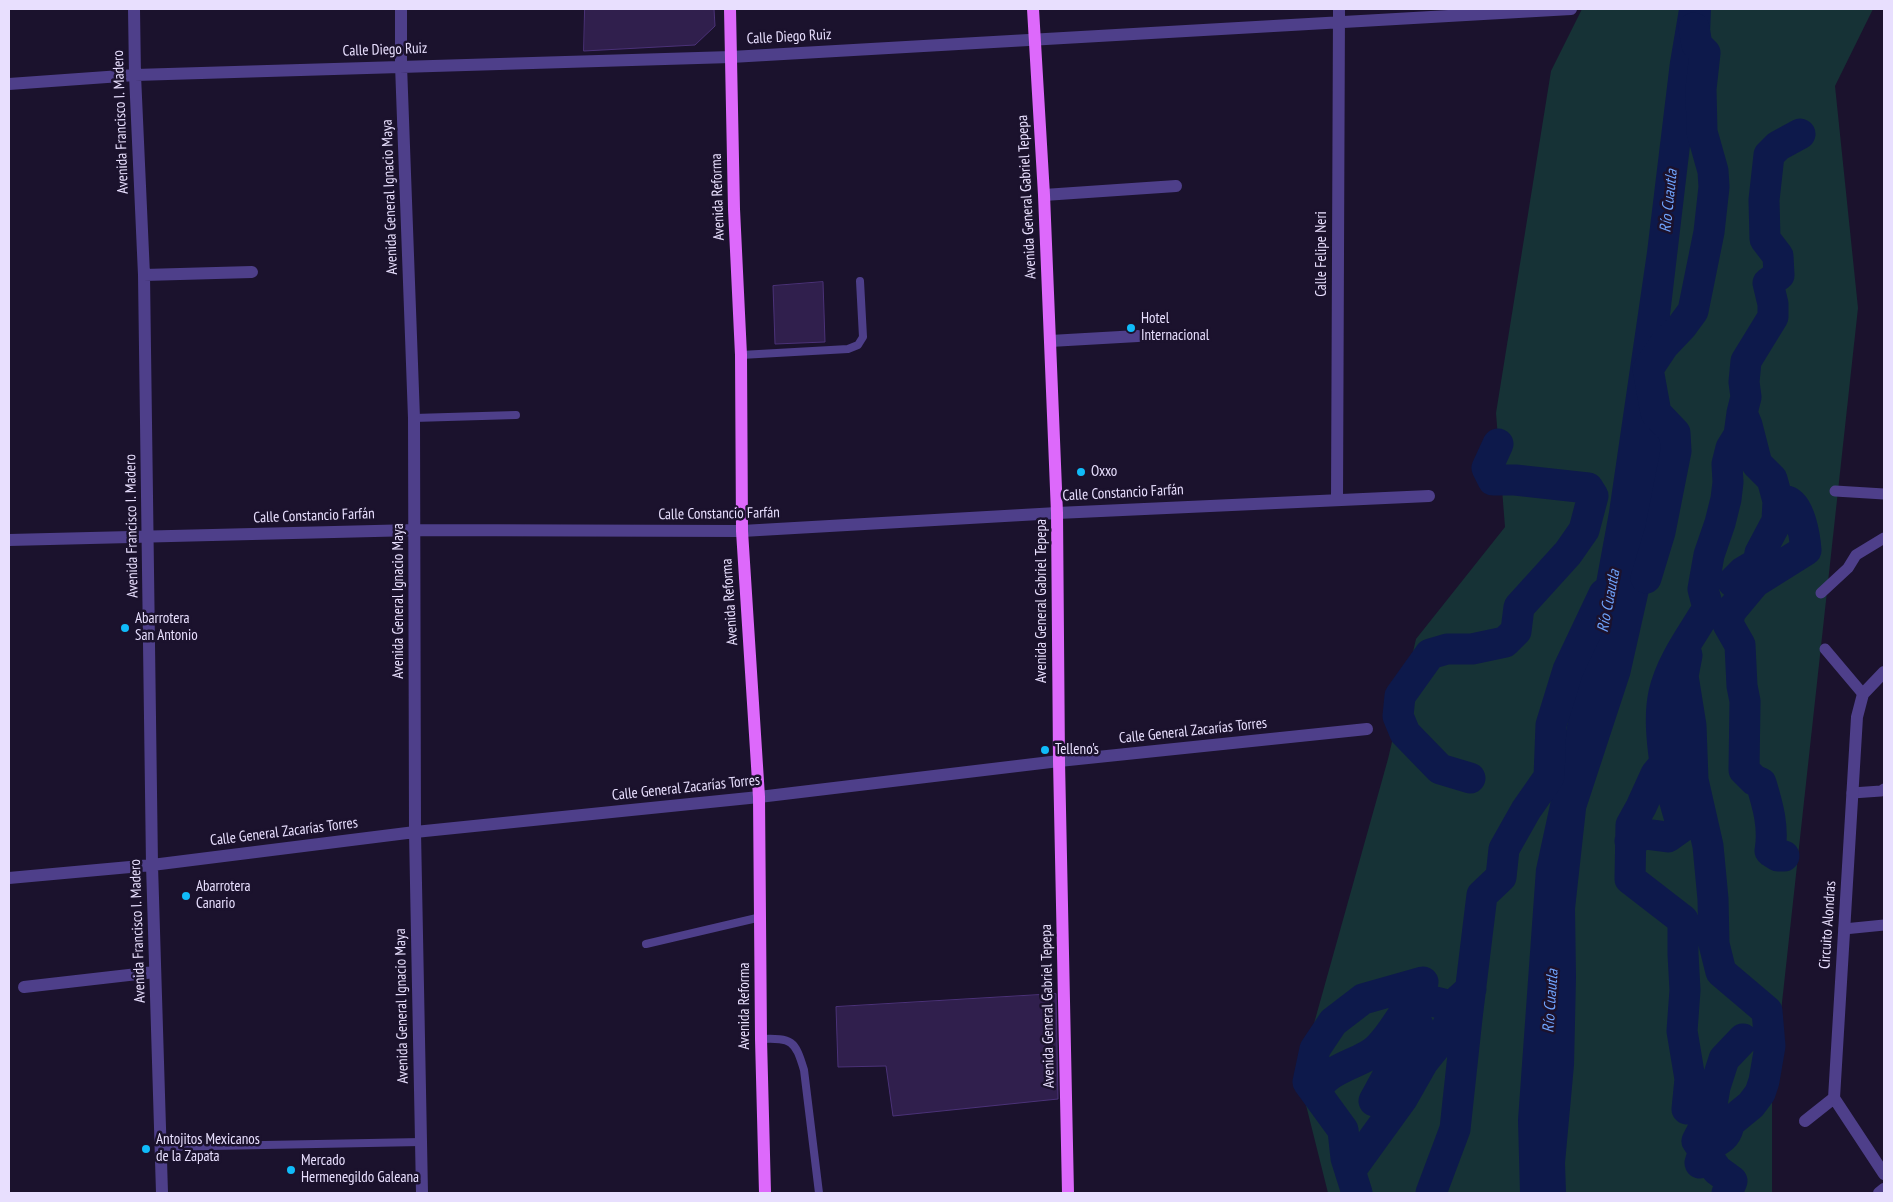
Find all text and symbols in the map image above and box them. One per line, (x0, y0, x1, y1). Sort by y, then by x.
street label: Calle Diego Ruiz (746, 26, 832, 48)
street label: Calle Diego Ruiz (342, 40, 428, 60)
street label: Avenida Francisco I. Madero (109, 50, 133, 194)
street label: Avenida General Gabriel Tepepa (1014, 115, 1040, 279)
street label: Avenida General Ignacio Maya (378, 119, 402, 275)
street label: Avenida Reforma (707, 153, 729, 241)
water label: Río Cuautla (1656, 168, 1682, 234)
street label: Calle Felipe Neri (1313, 211, 1331, 297)
place label: Hotel Internacional (1141, 310, 1209, 345)
marker: Hotel Internacional (1125, 322, 1137, 334)
street label: Avenida Francisco I. Madero (122, 454, 142, 598)
place label: Oxxo (1091, 463, 1117, 481)
marker: Oxxo (1075, 466, 1087, 478)
street label: Calle Constancio Farfán (1062, 481, 1184, 505)
street label: Calle Constancio Farfán (658, 504, 780, 524)
street label: Calle Constancio Farfán (253, 505, 375, 527)
street label: Avenida General Gabriel Tepepa (1033, 519, 1051, 683)
street label: Avenida General Ignacio Maya (390, 523, 408, 679)
street label: Avenida Reforma (718, 558, 742, 646)
water label: Río Cuautla (1594, 568, 1624, 634)
place label: Abarrotera San Antonio (135, 610, 198, 645)
marker: Abarrotera San Antonio (119, 622, 131, 634)
street label: Calle General Zacarías Torres (1118, 714, 1268, 748)
place label: Telleno's (1055, 741, 1099, 759)
marker: Telleno's (1039, 744, 1051, 756)
street label: Calle General Zacarías Torres (611, 771, 761, 805)
street label: Calle General Zacarías Torres (209, 814, 359, 850)
street label: Avenida Francisco I. Madero (126, 859, 150, 1003)
place label: Abarrotera Canario (196, 878, 251, 913)
street label: Circuito Alondras (1816, 880, 1840, 970)
marker: Abarrotera Canario (180, 890, 192, 902)
street label: Avenida General Gabriel Tepepa (1038, 924, 1058, 1088)
street label: Avenida General Ignacio Maya (392, 928, 412, 1084)
street label: Avenida Reforma (736, 962, 754, 1050)
water label: Río Cuautla (1539, 969, 1563, 1033)
place label: Antojitos Mexicanos de la Zapata (156, 1131, 260, 1166)
marker: Antojitos Mexicanos de la Zapata (140, 1143, 152, 1155)
place label: Mercado Hermenegildo Galeana (301, 1152, 419, 1187)
marker: Mercado Hermenegildo Galeana (285, 1164, 297, 1176)

